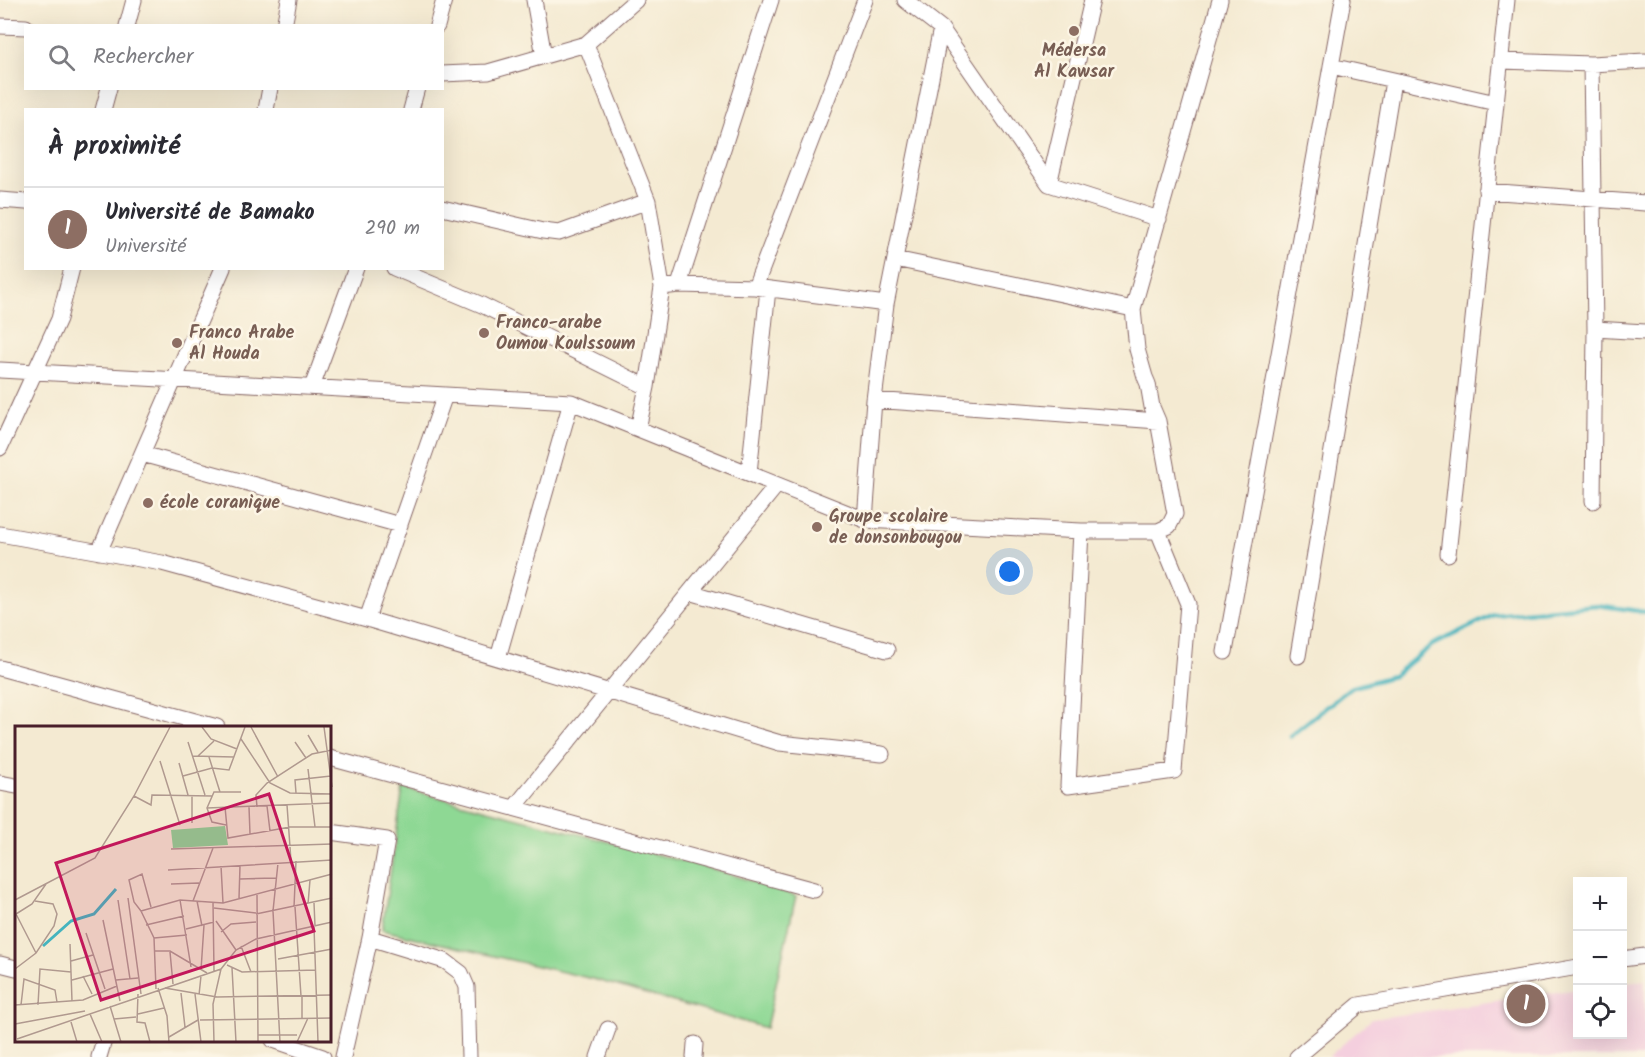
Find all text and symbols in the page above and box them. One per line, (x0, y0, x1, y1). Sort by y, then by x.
search box (24, 24, 444, 90)
marker: Médersa Al Kawsar (1067, 24, 1081, 38)
place label: Médersa Al Kawsar (1034, 37, 1115, 87)
text: Rechercher (93, 40, 193, 75)
icon: search (45, 41, 78, 74)
text: À proximité (48, 126, 180, 168)
text: Université de Bamako (105, 196, 315, 231)
text: 1 (64, 213, 71, 245)
text: 290 m (365, 213, 420, 245)
text: Université (105, 231, 186, 263)
place label: Franco-arabe Oumou Koulssoum (496, 309, 636, 359)
place label: Franco Arabe Al Houda (189, 319, 295, 369)
marker: Franco-arabe Oumou Koulssoum (477, 326, 491, 340)
marker: Franco Arabe Al Houda (170, 336, 184, 350)
place label: école coranique (160, 489, 280, 518)
marker: école coranique (141, 496, 155, 510)
place label: Groupe scolaire de donsonbougou (829, 503, 962, 553)
marker: Groupe scolaire de donsonbougou (810, 520, 824, 534)
your location (995, 557, 1024, 586)
inset map (15, 726, 332, 1042)
map controls (1573, 877, 1627, 1039)
button: + (1573, 877, 1627, 931)
button: − (1573, 931, 1627, 985)
pin: 1 (1506, 982, 1546, 1026)
button: locate (1573, 985, 1627, 1039)

